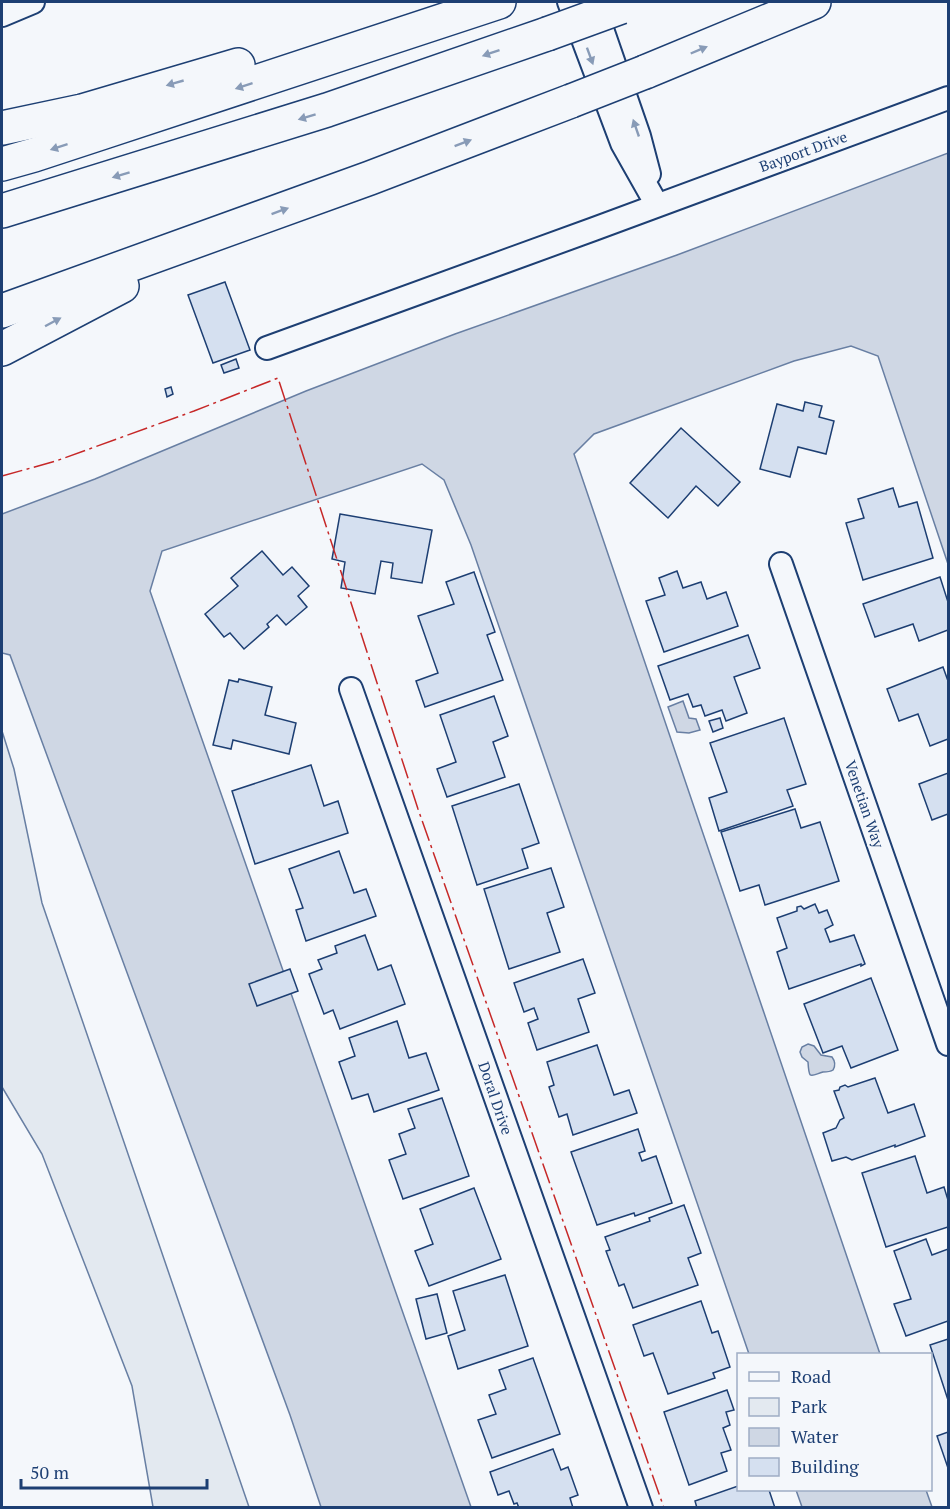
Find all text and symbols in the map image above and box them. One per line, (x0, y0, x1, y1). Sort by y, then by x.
one-way arrow (690, 45, 708, 55)
one-way arrow (586, 47, 595, 65)
one-way arrow (482, 49, 500, 59)
one-way arrow (166, 79, 184, 88)
one-way arrow (235, 81, 253, 91)
one-way arrow (298, 113, 316, 122)
one-way arrow (631, 119, 640, 137)
street label: Bayport Drive (756, 126, 850, 176)
one-way arrow (454, 138, 472, 148)
one-way arrow (50, 143, 68, 152)
one-way arrow (112, 171, 130, 180)
one-way arrow (271, 206, 289, 216)
one-way arrow (45, 317, 62, 327)
street label: Venetian Way (841, 758, 889, 851)
street label: Doral Drive (474, 1059, 518, 1137)
legend (737, 1353, 932, 1491)
text: Road (791, 1364, 831, 1388)
text: Park (791, 1394, 828, 1418)
text: Water (791, 1424, 838, 1448)
scale bar (21, 1452, 207, 1490)
text: Building (791, 1454, 859, 1478)
text: 50 m (30, 1460, 70, 1484)

